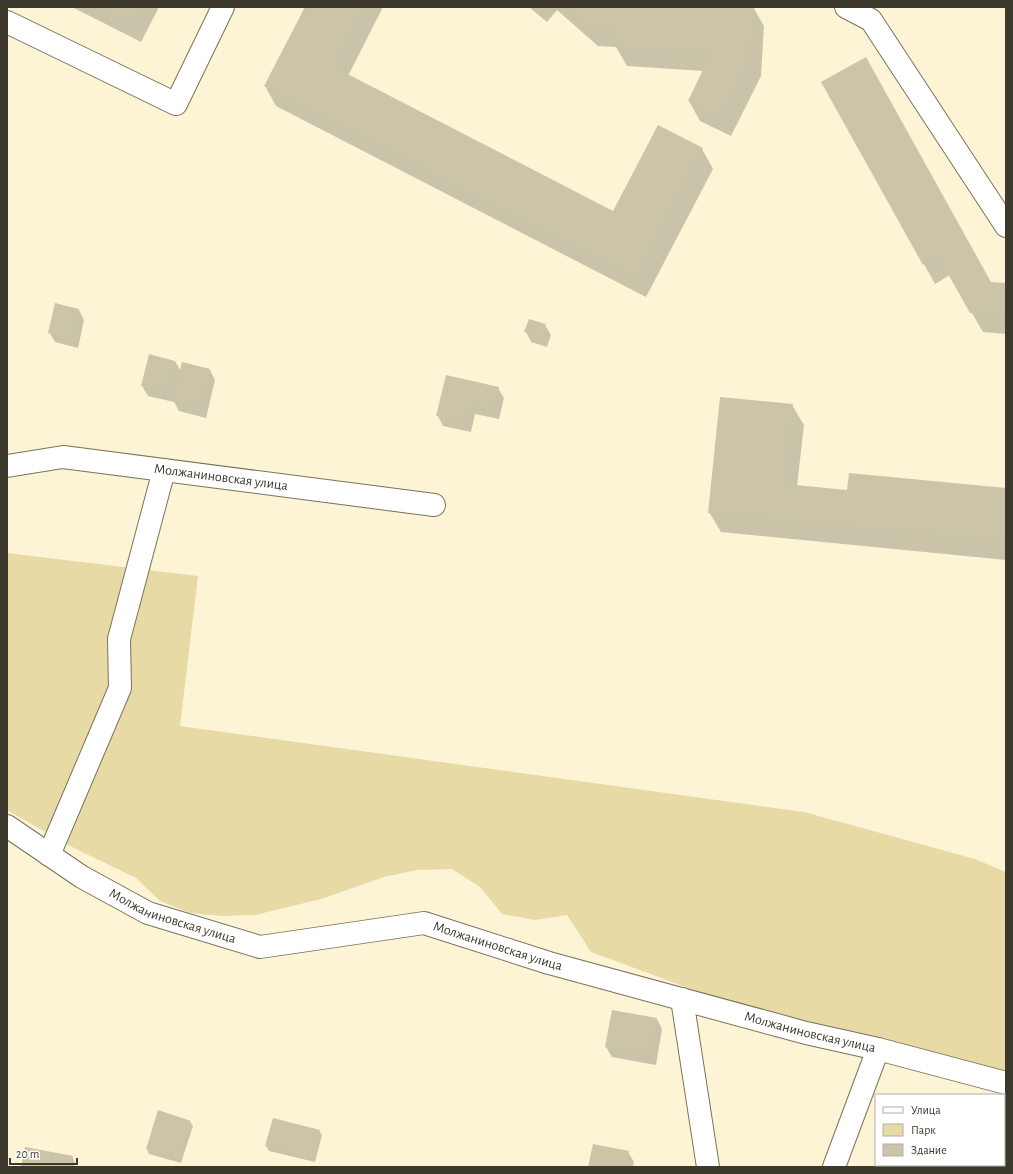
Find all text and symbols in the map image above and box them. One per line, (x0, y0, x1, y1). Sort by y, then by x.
street label: Молжаниновская улица (153, 462, 289, 493)
street label: Молжаниновская улица (107, 886, 238, 946)
street label: Молжаниновская улица (431, 919, 564, 973)
street label: Молжаниновская улица (743, 1010, 878, 1055)
legend (875, 1094, 1005, 1166)
text: Улица (911, 1104, 941, 1116)
text: Парк (911, 1124, 936, 1136)
scale bar (10, 1140, 77, 1166)
text: Здание (911, 1144, 947, 1156)
text: 20 m (16, 1148, 39, 1160)

